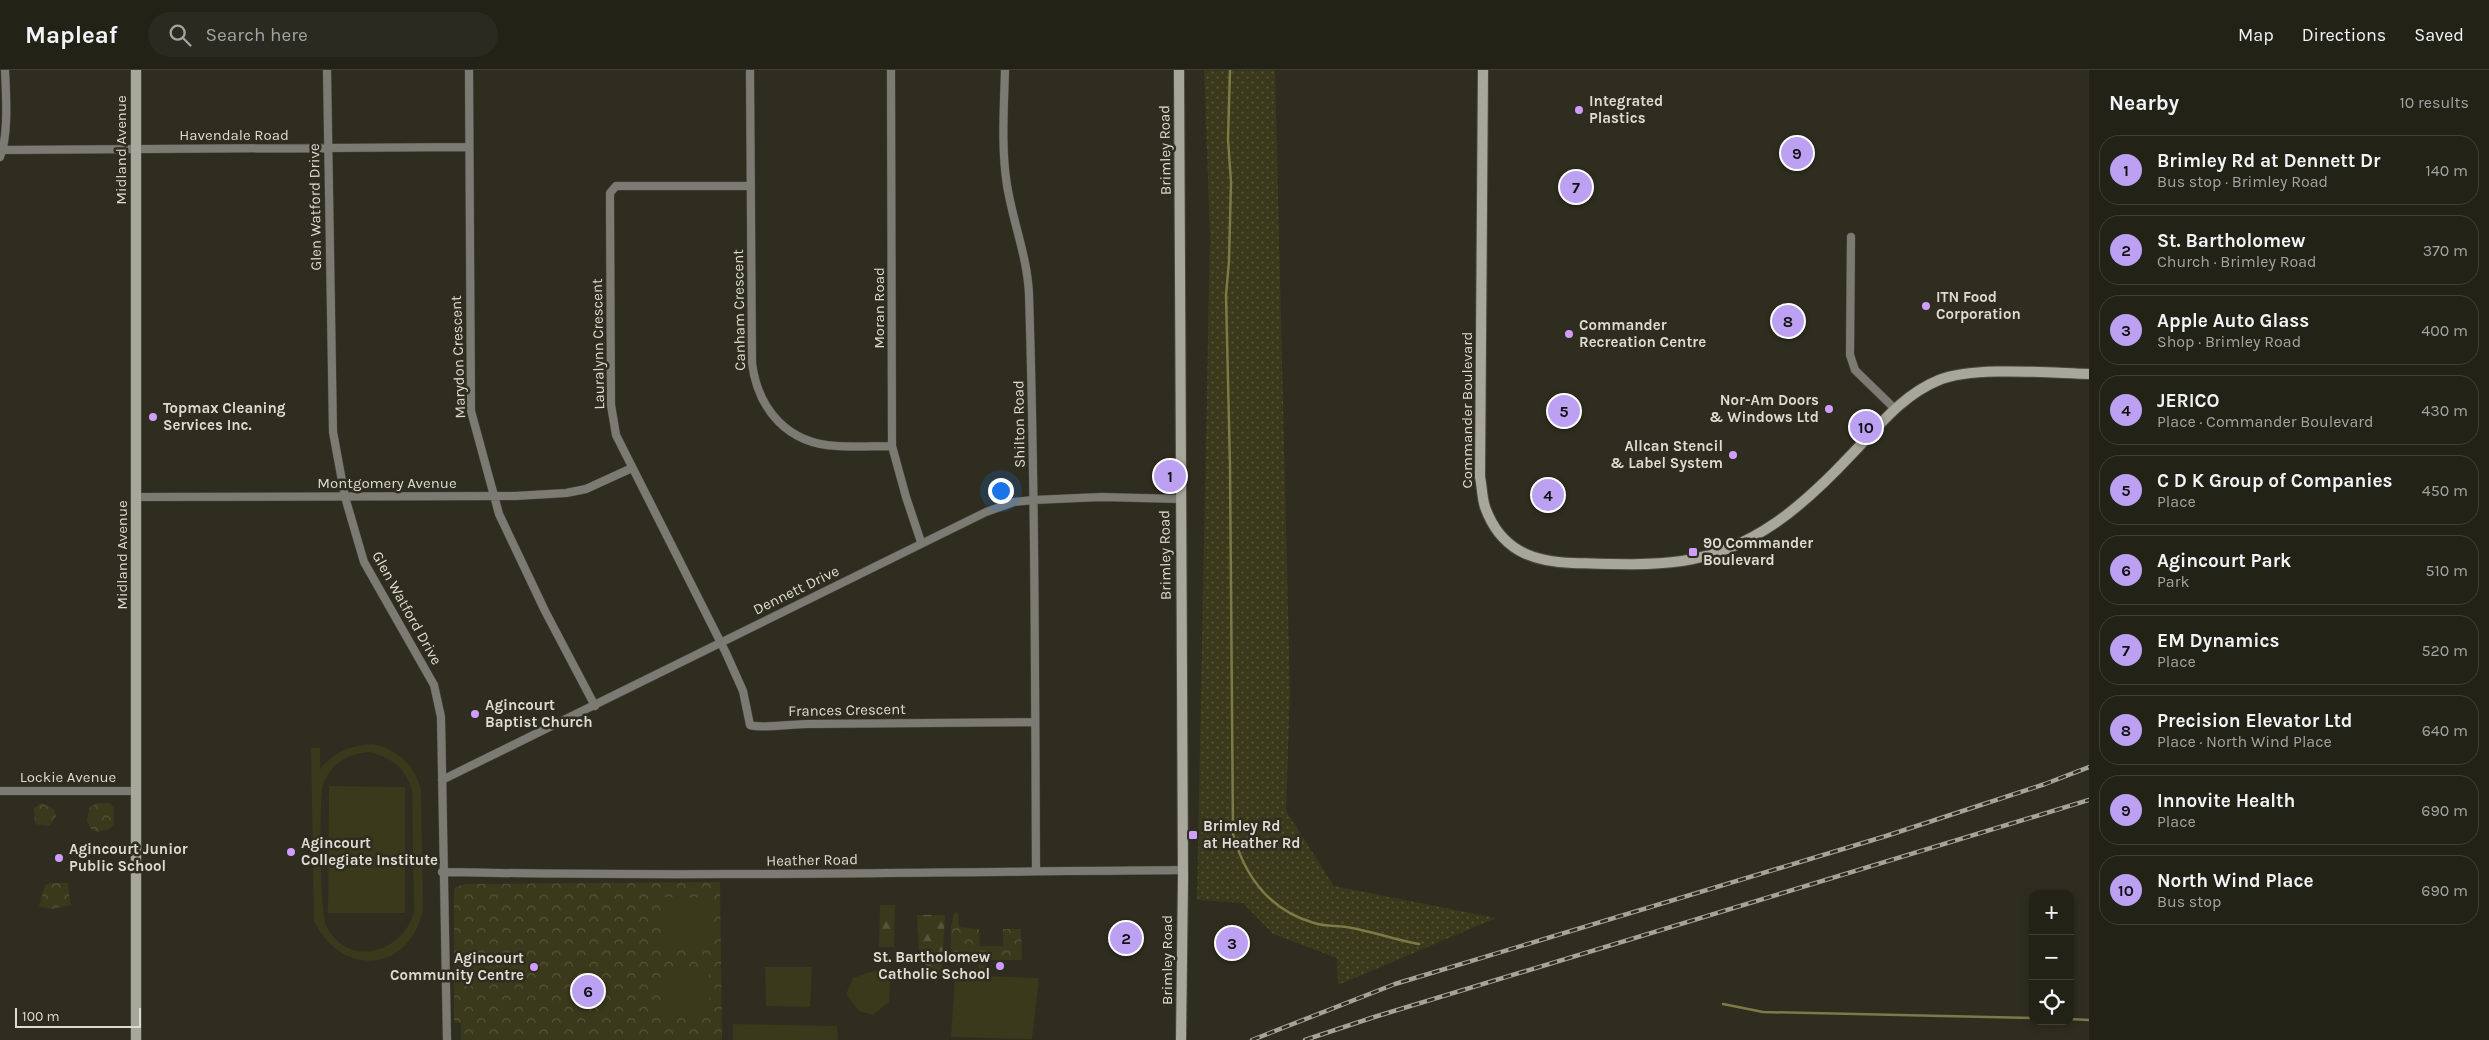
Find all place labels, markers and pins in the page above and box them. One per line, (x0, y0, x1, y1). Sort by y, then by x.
place label: Integrated Plastics (1589, 92, 1663, 127)
marker: Integrated Plastics (1573, 104, 1585, 116)
pin: 9 (1781, 134, 1813, 172)
pin: 7 (1560, 168, 1592, 206)
place label: ITN Food Corporation (1936, 288, 2021, 323)
marker: ITN Food Corporation (1920, 300, 1932, 312)
pin: 8 (1772, 302, 1804, 340)
place label: Commander Recreation Centre (1579, 316, 1706, 351)
marker: Commander Recreation Centre (1563, 328, 1575, 340)
place label: Nor-Am Doors & Windows Ltd (1709, 391, 1819, 426)
pin: 5 (1548, 392, 1580, 430)
place label: Topmax Cleaning Services Inc. (163, 399, 286, 434)
marker: Nor-Am Doors & Windows Ltd (1823, 403, 1835, 415)
pin: 10 (1850, 408, 1882, 446)
marker: Topmax Cleaning Services Inc. (147, 411, 159, 423)
place label: Allcan Stencil & Label System (1610, 437, 1723, 472)
marker: Allcan Stencil & Label System (1727, 449, 1739, 461)
pin: 1 (1154, 457, 1186, 495)
pin: 4 (1532, 476, 1564, 514)
place label: 90 Commander Boulevard (1703, 534, 1813, 569)
marker: 90 Commander Boulevard (1687, 546, 1699, 558)
place label: Agincourt Baptist Church (485, 696, 593, 731)
marker: Agincourt Baptist Church (469, 708, 481, 720)
place label: Brimley Rd at Heather Rd (1203, 817, 1301, 852)
marker: Brimley Rd at Heather Rd (1187, 829, 1199, 841)
place label: Agincourt Collegiate Institute (301, 834, 438, 869)
place label: Agincourt Junior Public School (69, 840, 188, 875)
marker: Agincourt Collegiate Institute (285, 846, 297, 858)
marker: Agincourt Junior Public School (53, 852, 65, 864)
pin: 2 (1110, 919, 1142, 957)
pin: 3 (1216, 924, 1248, 962)
place label: St. Bartholomew Catholic School (873, 948, 991, 983)
place label: Agincourt Community Centre (390, 949, 524, 984)
marker: St. Bartholomew Catholic School (994, 960, 1006, 972)
marker: Agincourt Community Centre (528, 961, 540, 973)
pin: 6 (572, 972, 604, 1010)

